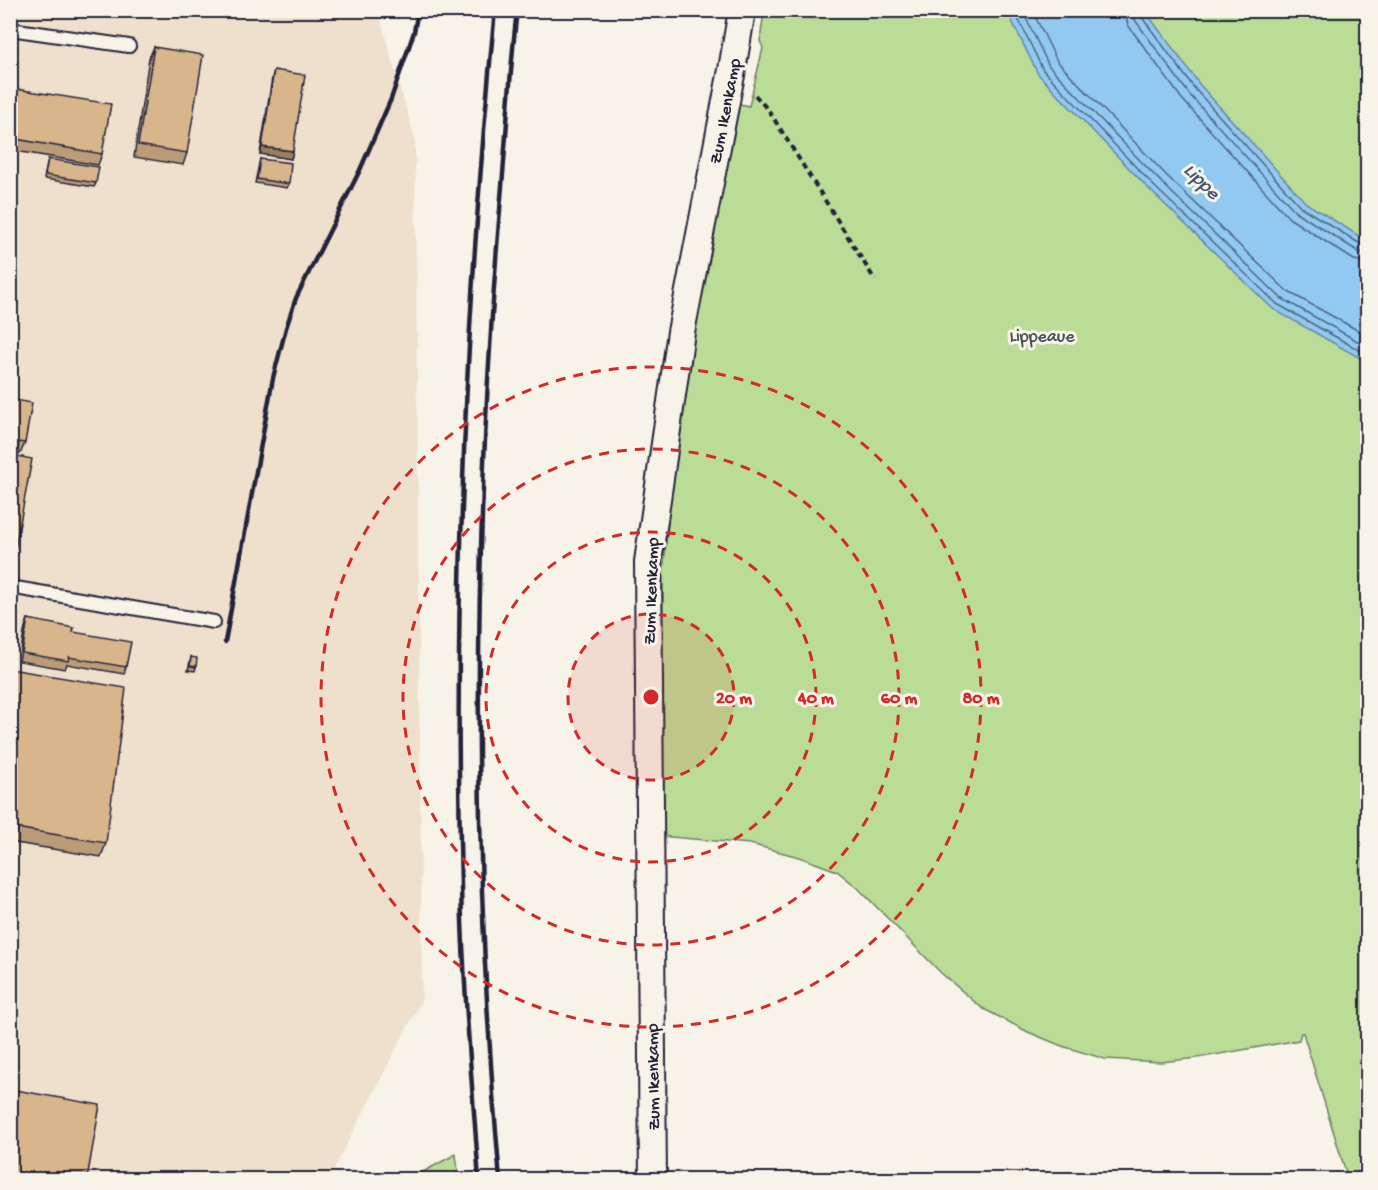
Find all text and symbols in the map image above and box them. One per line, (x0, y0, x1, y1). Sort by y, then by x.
street label: Zum Ikenkamp (706, 57, 747, 166)
water label: Lippe (1178, 160, 1224, 206)
park label: Lippeaue (1009, 327, 1075, 348)
street label: Zum Ikenkamp (640, 537, 665, 645)
centre of rings (641, 687, 661, 707)
text: 20 m (716, 689, 752, 710)
text: 40 m (797, 689, 834, 710)
text: 60 m (881, 689, 917, 710)
text: 80 m (962, 689, 1000, 710)
street label: Zum Ikenkamp (643, 1023, 666, 1131)

